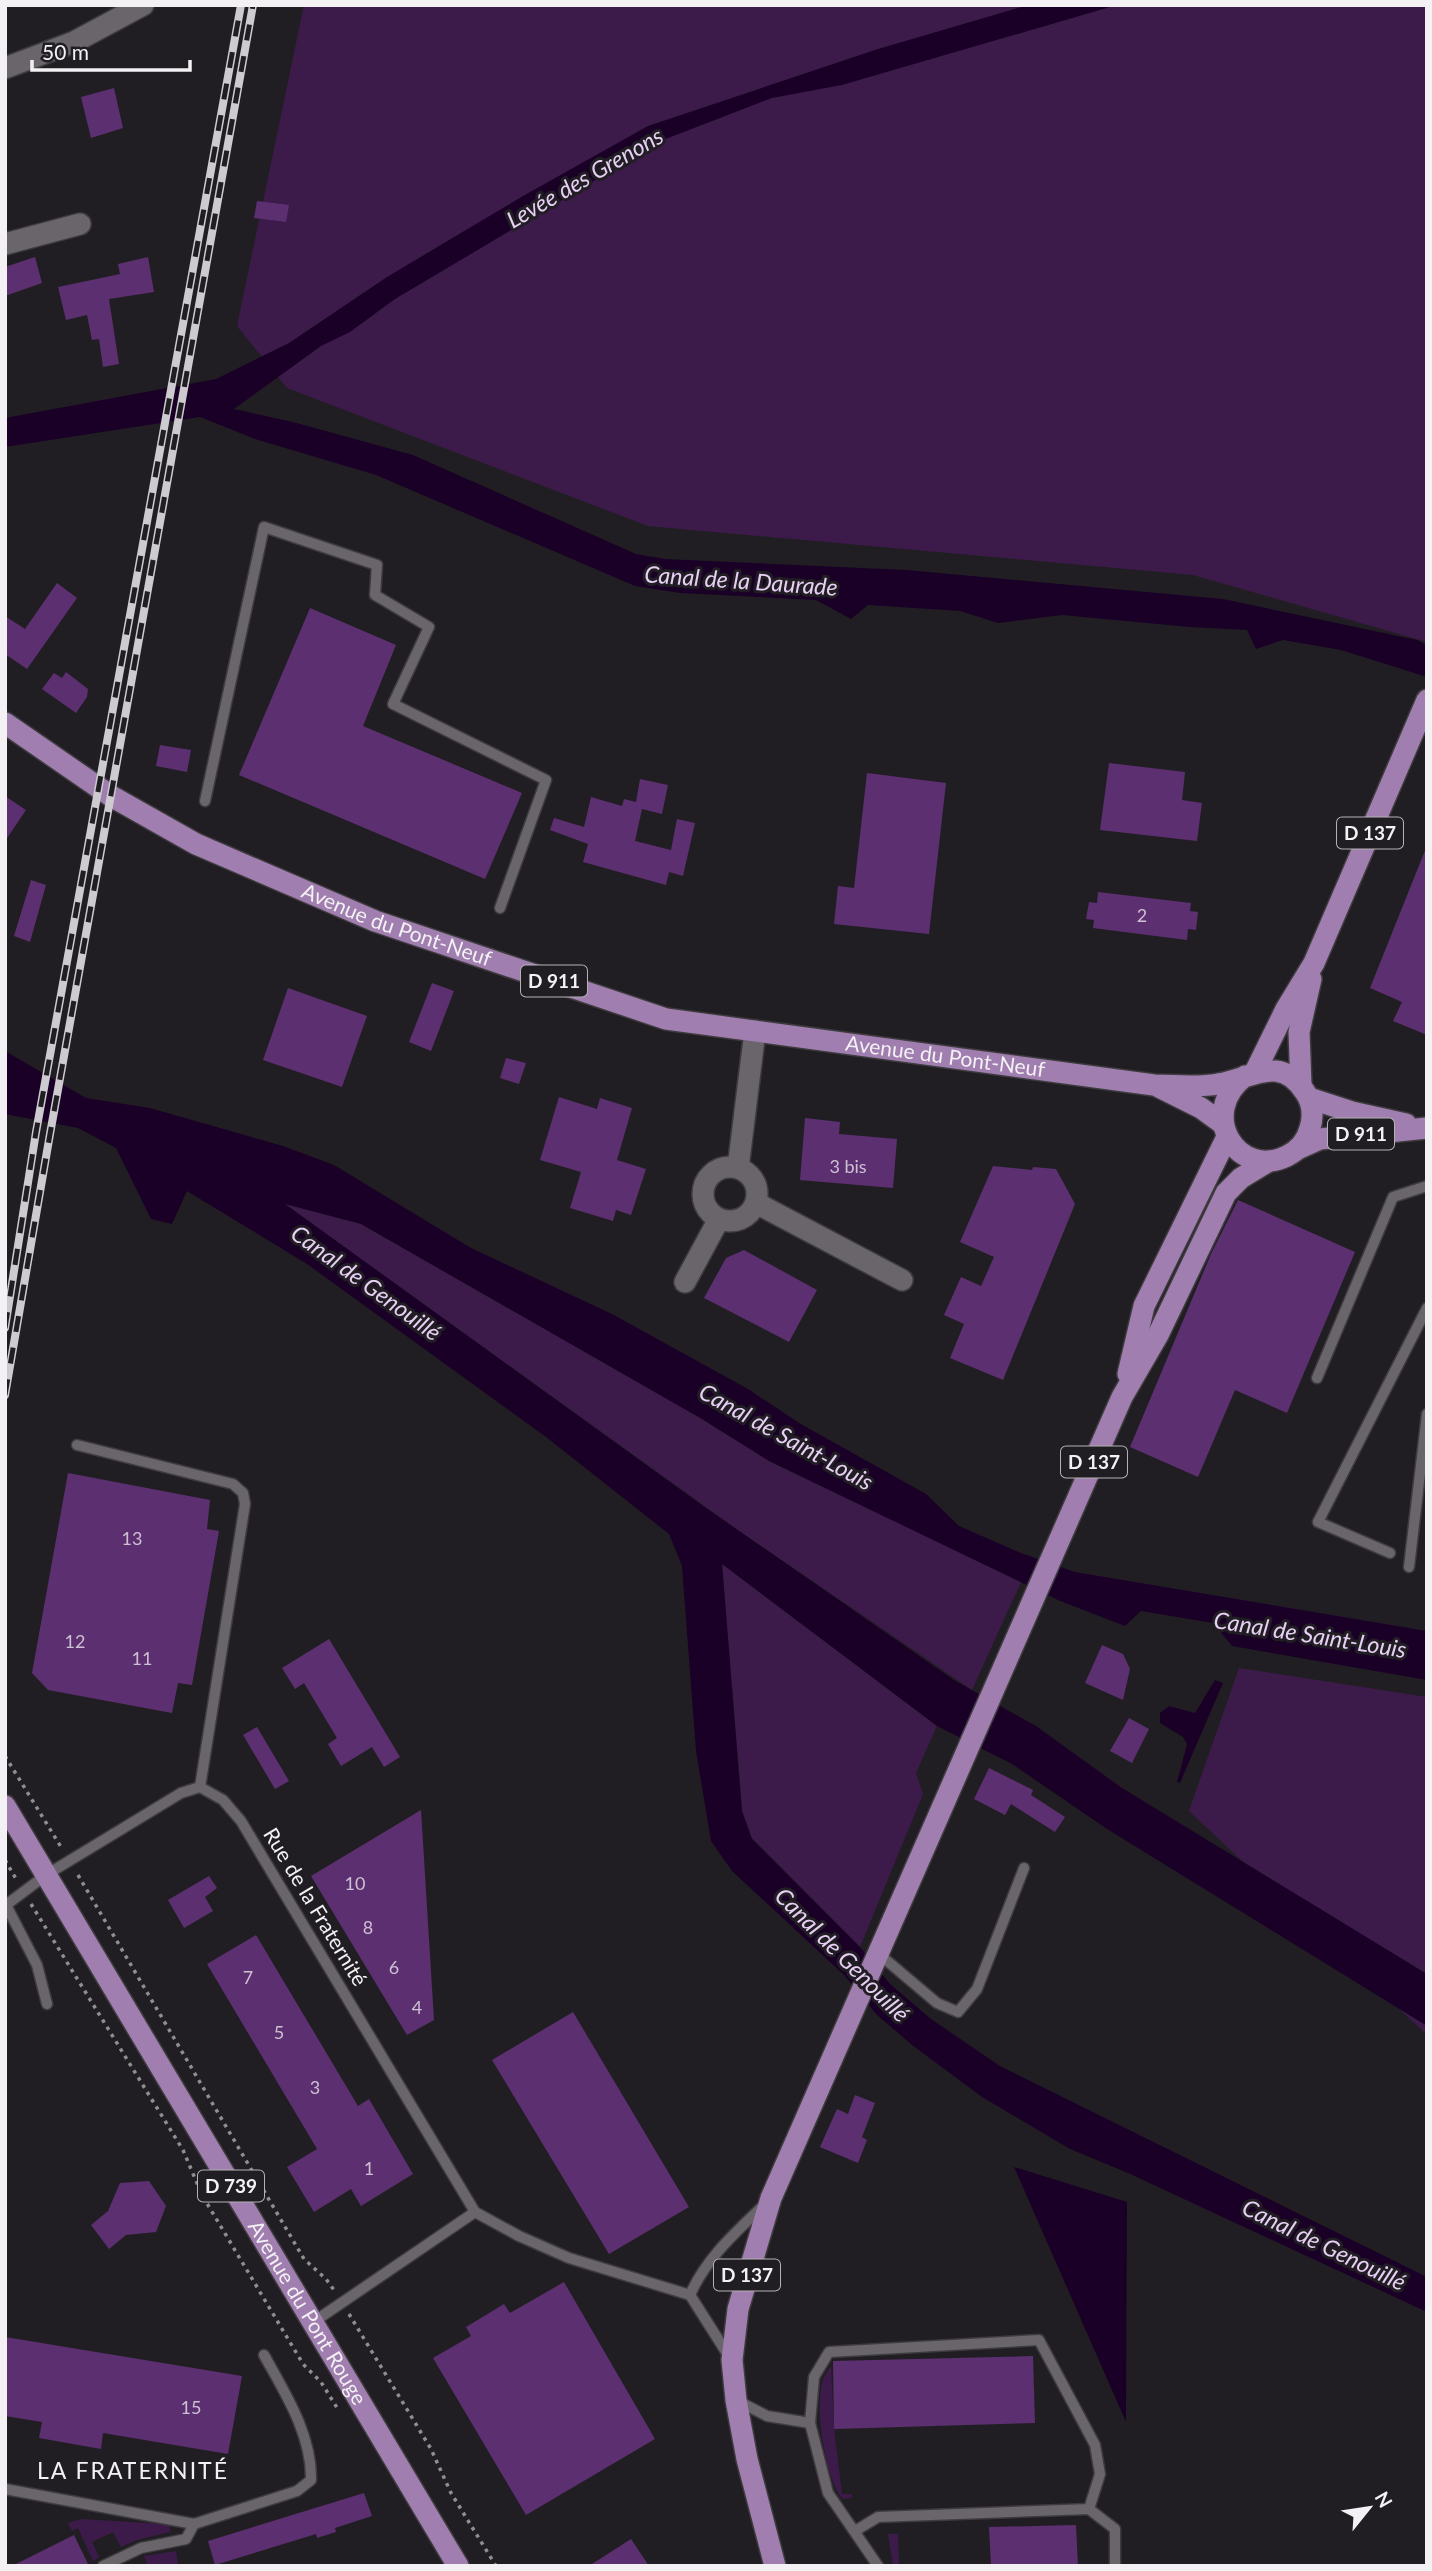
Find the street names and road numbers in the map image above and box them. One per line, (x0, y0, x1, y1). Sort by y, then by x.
road number: D 137 (1337, 818, 1403, 848)
street label: Avenue du Pont-Neuf (299, 877, 496, 971)
road number: D 911 (521, 965, 587, 996)
street label: Avenue du Pont-Neuf (844, 1029, 1047, 1081)
road number: D 911 (1328, 1118, 1394, 1150)
road number: D 137 (1061, 1446, 1127, 1478)
street label: Rue de la Fraternité (259, 1823, 373, 1990)
road number: D 739 (198, 2170, 264, 2202)
street label: Avenue du Pont Rouge (244, 2215, 373, 2409)
road number: D 137 (714, 2260, 780, 2290)

